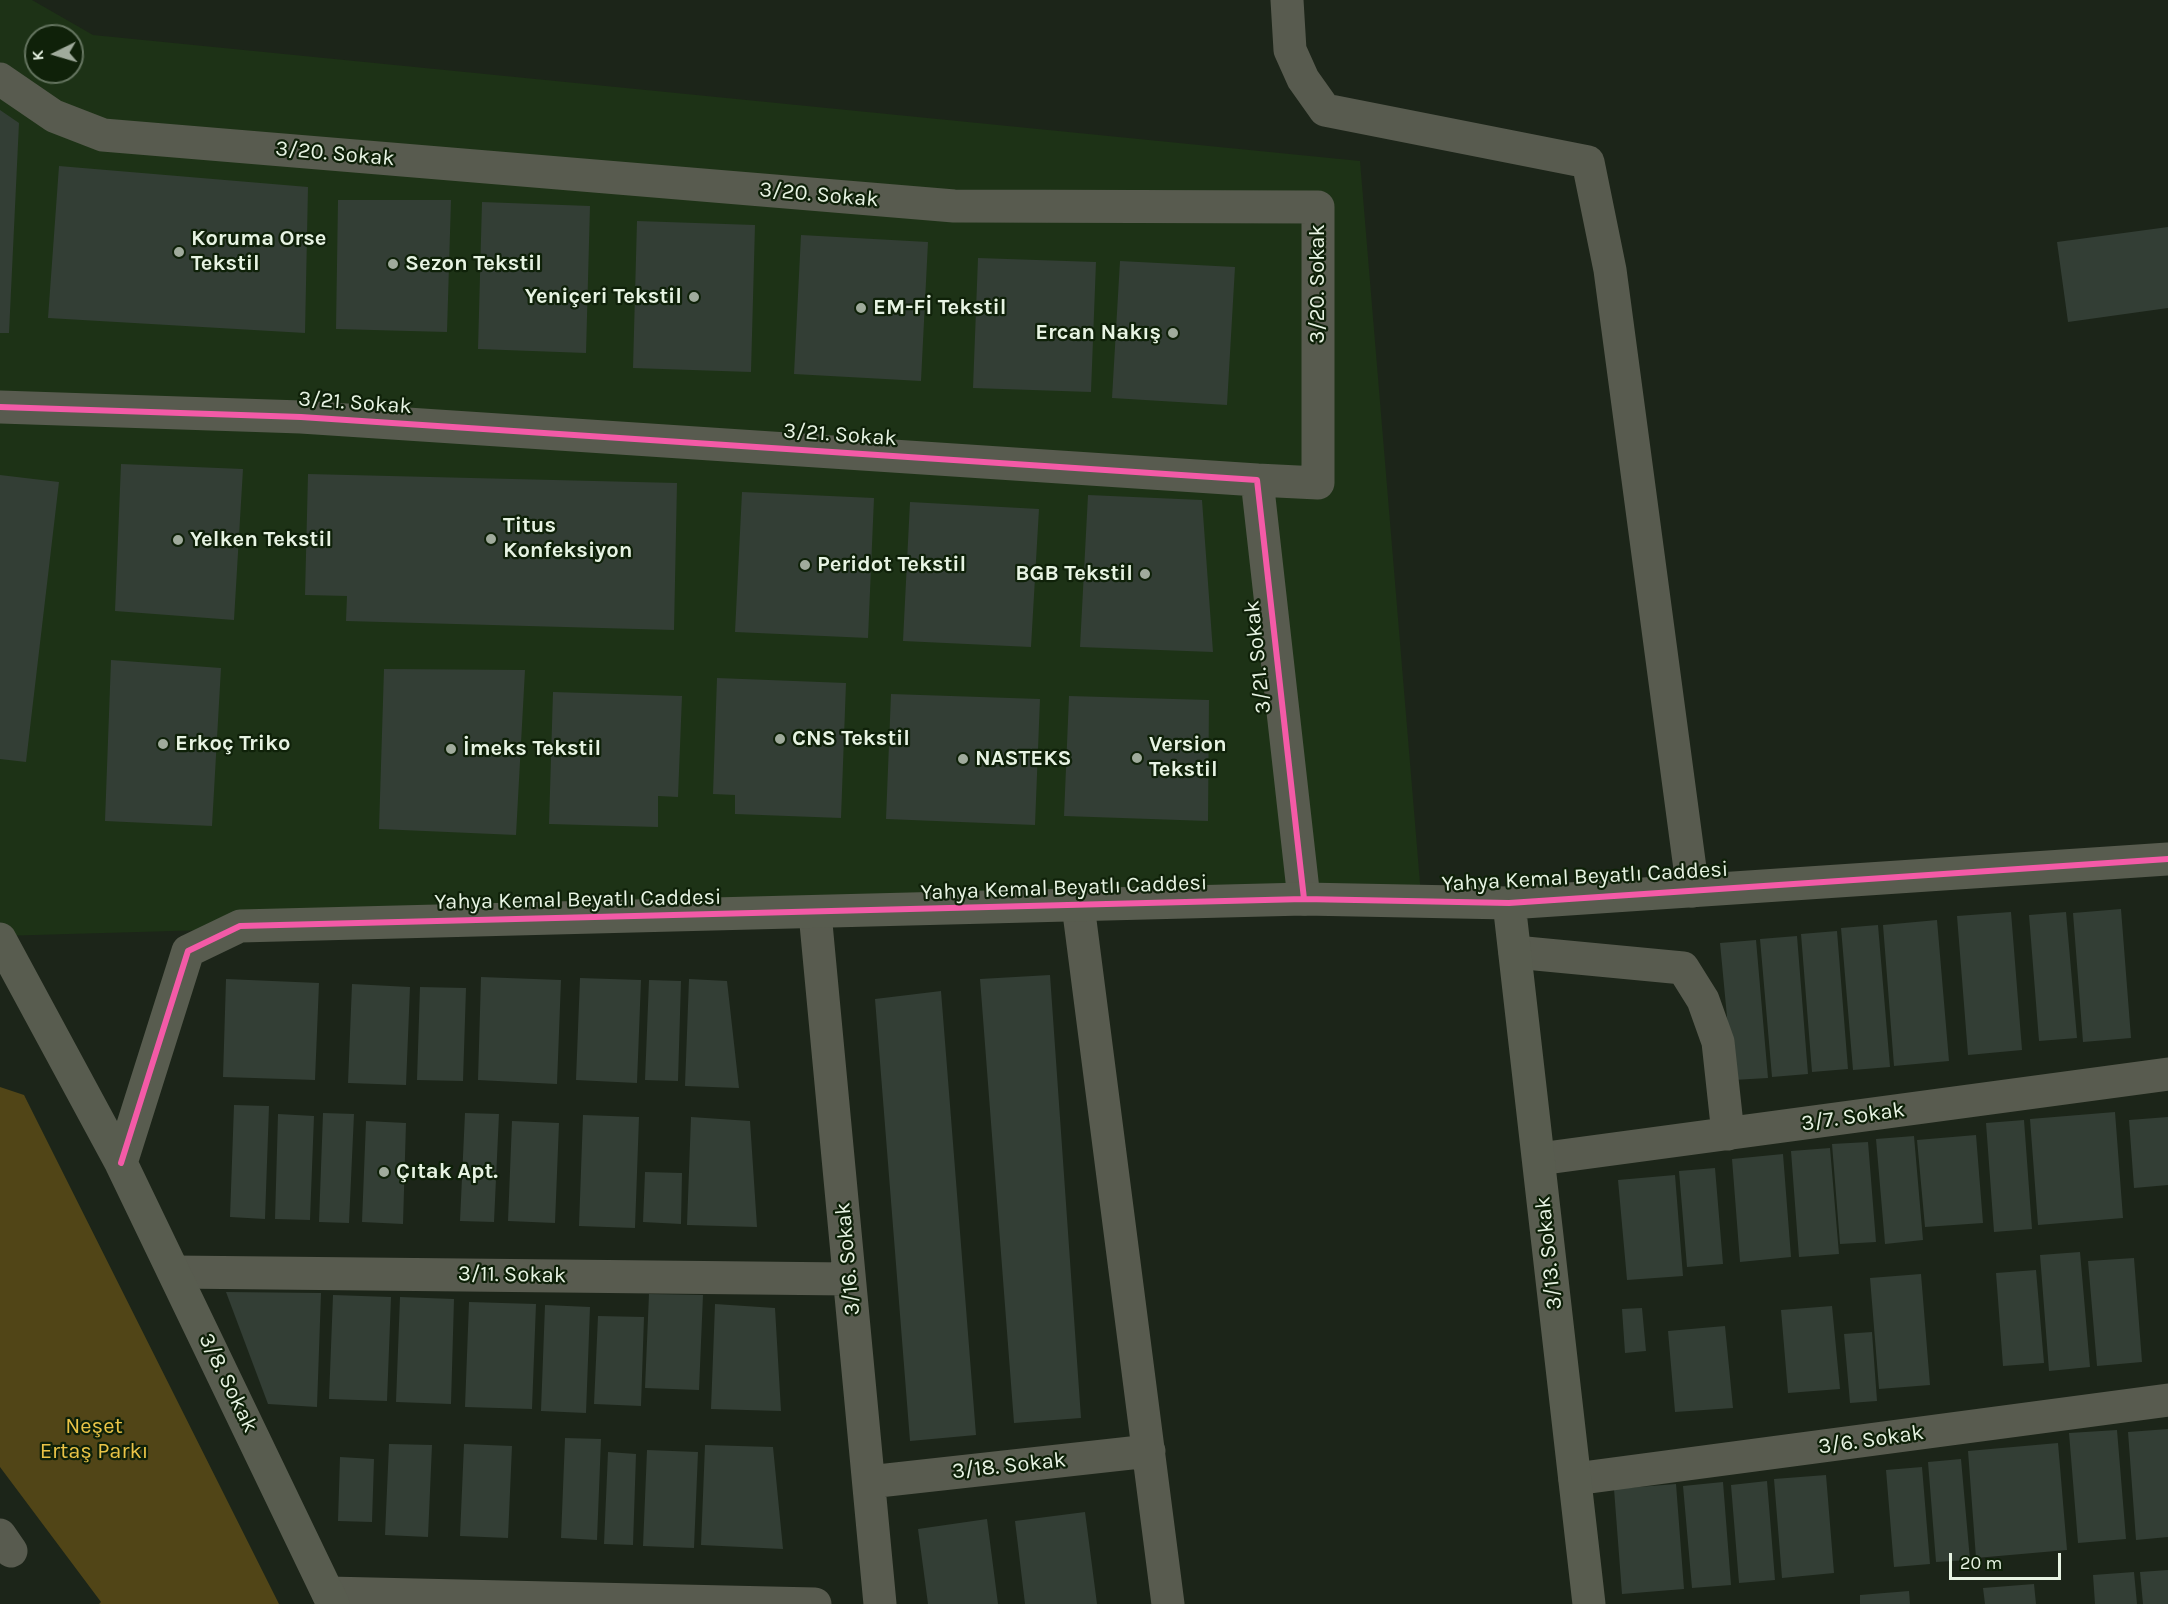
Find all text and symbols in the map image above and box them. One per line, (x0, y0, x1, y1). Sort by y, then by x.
north arrow (24, 24, 84, 84)
text: K (28, 49, 47, 61)
street label: 3/20. Sokak (274, 136, 396, 172)
street label: 3/20. Sokak (758, 177, 880, 213)
street label: 3/20. Sokak (1305, 224, 1331, 344)
place label: Koruma Orse Tekstil (191, 226, 326, 278)
marker: Koruma Orse Tekstil (172, 245, 186, 259)
place label: Sezon Tekstil (405, 251, 542, 277)
marker: Sezon Tekstil (386, 257, 400, 271)
place label: Yeniçeri Tekstil (525, 284, 682, 310)
marker: Yeniçeri Tekstil (687, 290, 701, 304)
place label: EM-Fİ Tekstil (873, 295, 1006, 321)
marker: EM-Fİ Tekstil (854, 301, 868, 315)
place label: Ercan Nakış (1035, 320, 1161, 346)
marker: Ercan Nakış (1166, 326, 1180, 340)
street label: 3/21. Sokak (297, 386, 413, 420)
street label: 3/21. Sokak (782, 418, 898, 452)
place label: Titus Konfeksiyon (503, 513, 632, 564)
place label: Yelken Tekstil (190, 527, 332, 553)
marker: Titus Konfeksiyon (484, 532, 498, 546)
marker: Yelken Tekstil (171, 533, 185, 547)
place label: Peridot Tekstil (817, 552, 966, 578)
marker: Peridot Tekstil (798, 558, 812, 572)
place label: BGB Tekstil (1015, 561, 1133, 587)
marker: BGB Tekstil (1138, 567, 1152, 581)
street label: 3/21. Sokak (1239, 599, 1277, 715)
place label: CNS Tekstil (792, 726, 910, 752)
place label: Erkoç Triko (175, 731, 290, 757)
marker: CNS Tekstil (773, 732, 787, 746)
place label: Version Tekstil (1149, 732, 1227, 784)
place label: İmeks Tekstil (463, 736, 601, 762)
marker: Erkoç Triko (156, 737, 170, 751)
marker: İmeks Tekstil (444, 742, 458, 756)
place label: NASTEKS (975, 746, 1072, 772)
marker: Version Tekstil (1130, 751, 1144, 765)
marker: NASTEKS (956, 752, 970, 766)
street label: Yahya Kemal Beyatlı Caddesi (1441, 856, 1729, 898)
street label: Yahya Kemal Beyatlı Caddesi (920, 870, 1208, 906)
street label: Yahya Kemal Beyatlı Caddesi (434, 884, 722, 916)
street label: 3/7. Sokak (1800, 1097, 1906, 1137)
place label: Çıtak Apt. (396, 1159, 498, 1185)
marker: Çıtak Apt. (377, 1165, 391, 1179)
street label: 3/13. Sokak (1530, 1195, 1568, 1311)
street label: 3/16. Sokak (830, 1201, 866, 1317)
street label: 3/11. Sokak (458, 1261, 566, 1289)
street label: 3/8. Sokak (193, 1329, 263, 1437)
park label: Neşet Ertaş Parkı (40, 1414, 148, 1466)
street label: 3/6. Sokak (1816, 1420, 1926, 1460)
street label: 3/18. Sokak (951, 1447, 1067, 1485)
scale bar (1952, 1541, 2064, 1579)
text: 20 m (1960, 1552, 2002, 1574)

